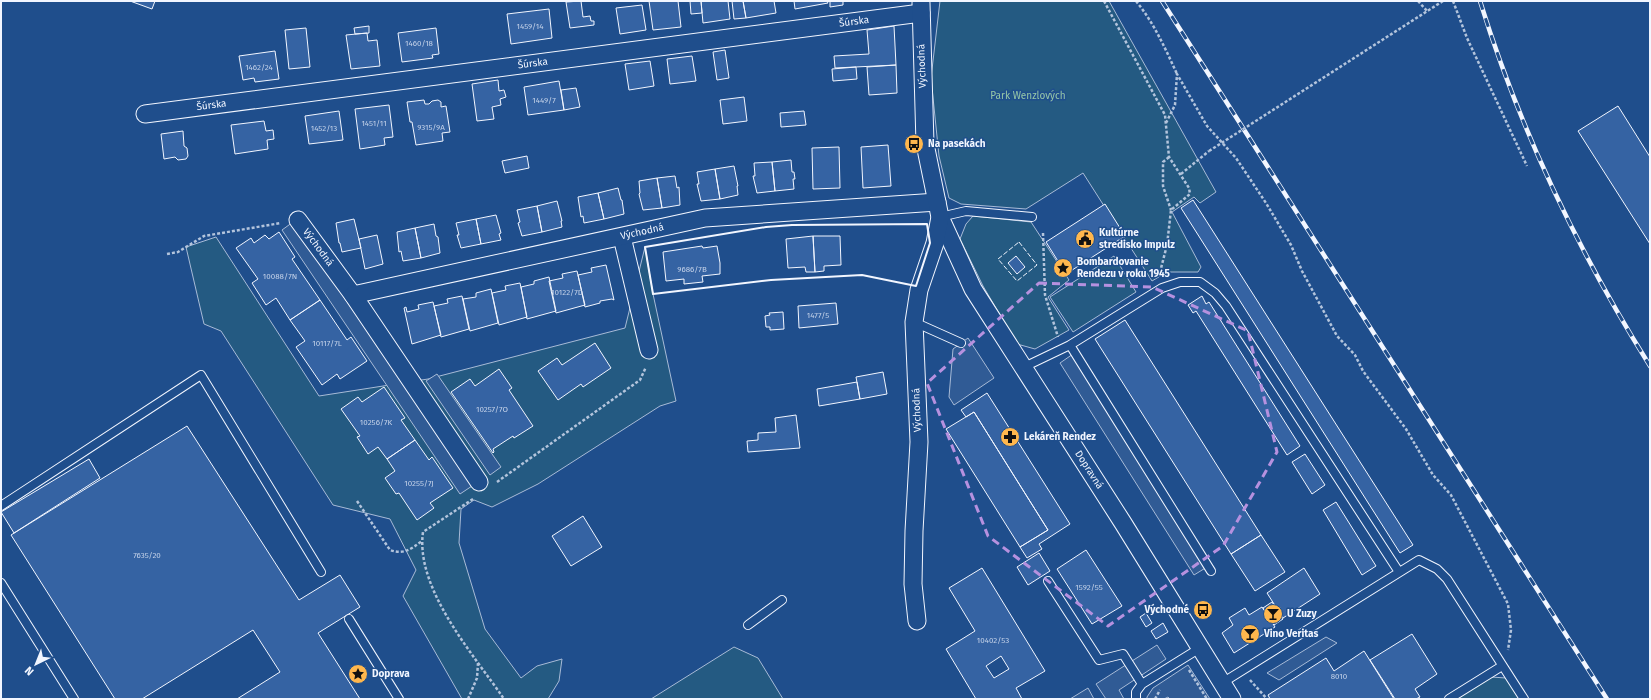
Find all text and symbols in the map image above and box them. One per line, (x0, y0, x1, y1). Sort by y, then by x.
street label: Šúrska (838, 14, 870, 30)
house number: 1459/14 (517, 22, 544, 31)
house number: 1460/18 (405, 39, 434, 48)
street label: Východná (914, 44, 929, 88)
street label: Šúrska (517, 56, 548, 71)
house number: 1462/24 (245, 63, 274, 72)
park label: Park Wenzlových (990, 89, 1066, 102)
house number: 1449/7 (532, 96, 556, 105)
street label: Šúrska (195, 97, 227, 113)
house number: 1451/11 (361, 119, 387, 128)
house number: 9315/9A (417, 123, 445, 132)
house number: 1452/13 (311, 124, 337, 133)
bus stop icon: Na pasekách (903, 133, 925, 155)
place label: Na pasekách (928, 137, 986, 150)
street label: Východná (619, 221, 665, 242)
street label: Východná (300, 226, 336, 269)
place label: Kultúrne stredisko Impulz (1099, 226, 1175, 251)
public building icon: Kultúrne stredisko Impulz (1074, 228, 1096, 250)
place label: Bombardovanie Rendezu v roku 1945 (1077, 256, 1171, 280)
place icon: Bombardovanie Rendezu v roku 1945 (1052, 257, 1074, 279)
house number: 9686/7B (677, 265, 707, 274)
house number: 10088/7N (263, 272, 297, 281)
house number: 10122/7D (551, 288, 583, 297)
house number: 1477/5 (807, 311, 829, 320)
house number: 10117/7L (312, 339, 342, 348)
street label: Východná (909, 388, 924, 432)
house number: 10257/7O (476, 405, 508, 414)
house number: 10256/7K (360, 418, 392, 427)
pharmacy icon: Lekáreň Rendez (999, 426, 1021, 448)
place label: Lekáreň Rendez (1024, 430, 1096, 443)
street label: Dopravná (1072, 448, 1106, 491)
house number: 10255/7J (404, 479, 434, 488)
house number: 7635/20 (133, 551, 161, 560)
house number: 1592/55 (1075, 583, 1103, 592)
bus stop icon: Východné (1192, 599, 1214, 621)
place label: Východné (1144, 603, 1189, 616)
bar icon: U Zuzy (1262, 603, 1284, 625)
place label: U Zuzy (1287, 608, 1317, 620)
bar icon: Vino Veritas (1239, 623, 1261, 645)
place label: Vino Veritas (1263, 628, 1318, 640)
house number: 10402/53 (977, 636, 1009, 645)
north arrow (16, 644, 56, 684)
place icon: Doprava (347, 663, 369, 685)
text: N (22, 664, 37, 678)
place label: Doprava (372, 668, 410, 680)
house number: 8010 (1331, 672, 1348, 681)

